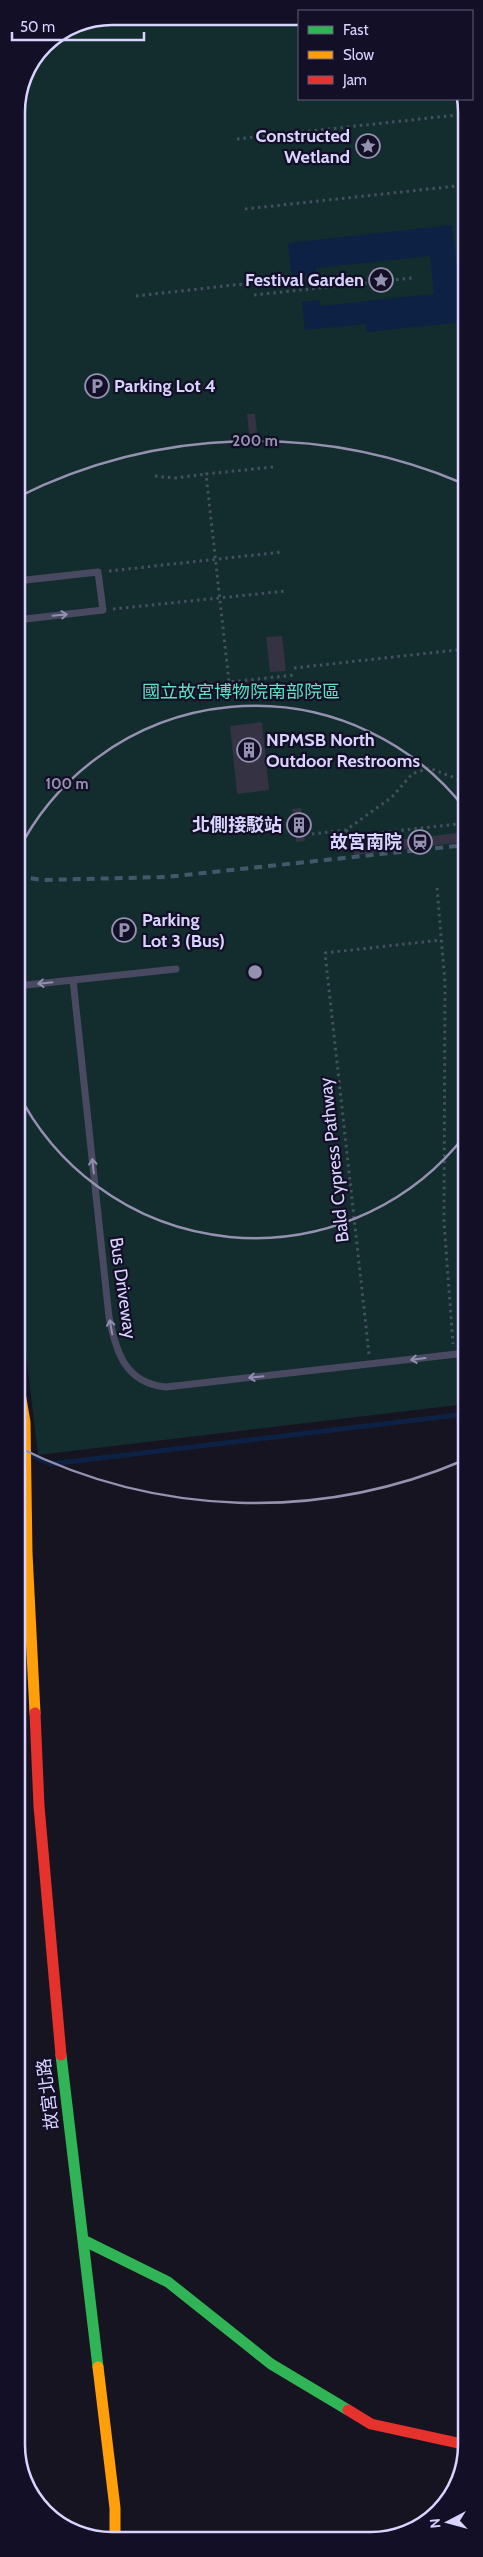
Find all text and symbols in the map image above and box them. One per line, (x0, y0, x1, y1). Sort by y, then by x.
scale bar (12, 10, 145, 42)
legend (298, 10, 473, 100)
text: 50 m (20, 18, 55, 36)
text: Fast (343, 21, 368, 39)
text: Slow (343, 46, 374, 64)
text: Jam (342, 71, 367, 89)
place label: Constructed Wetland (255, 125, 350, 168)
place icon: Constructed Wetland (355, 133, 381, 159)
place icon: Festival Garden (368, 267, 394, 293)
place label: Festival Garden (245, 269, 364, 291)
parking icon: Parking Lot 4 (84, 373, 110, 399)
place label: Parking Lot 4 (114, 375, 216, 397)
text: 200 m (232, 432, 278, 450)
one-way arrow (51, 610, 67, 620)
park label: 國立故宮博物院南部院區 (142, 681, 340, 703)
place label: NPMSB North Outdoor Restrooms (266, 729, 420, 772)
building icon: NPMSB North Outdoor Restrooms (236, 737, 262, 763)
text: 100 m (45, 775, 89, 793)
building icon: 北側接駁站 (286, 812, 312, 838)
place label: 北側接駁站 (192, 814, 282, 836)
station icon: 故宮南院 (407, 829, 433, 855)
place label: 故宮南院 (330, 831, 402, 853)
place label: Parking Lot 3 (Bus) (142, 909, 225, 952)
parking icon: Parking Lot 3 (Bus) (111, 917, 137, 943)
centre of rings (246, 963, 264, 981)
one-way arrow (37, 978, 53, 988)
street label: Bald Cypress Pathway (314, 1076, 354, 1244)
one-way arrow (88, 1158, 98, 1174)
street label: Bus Driveway (105, 1236, 141, 1340)
one-way arrow (106, 1320, 116, 1336)
one-way arrow (410, 1354, 426, 1364)
one-way arrow (249, 1372, 265, 1382)
street label: 故宮北路 (33, 2057, 63, 2131)
north arrow (423, 2497, 473, 2547)
text: N (426, 2517, 445, 2529)

